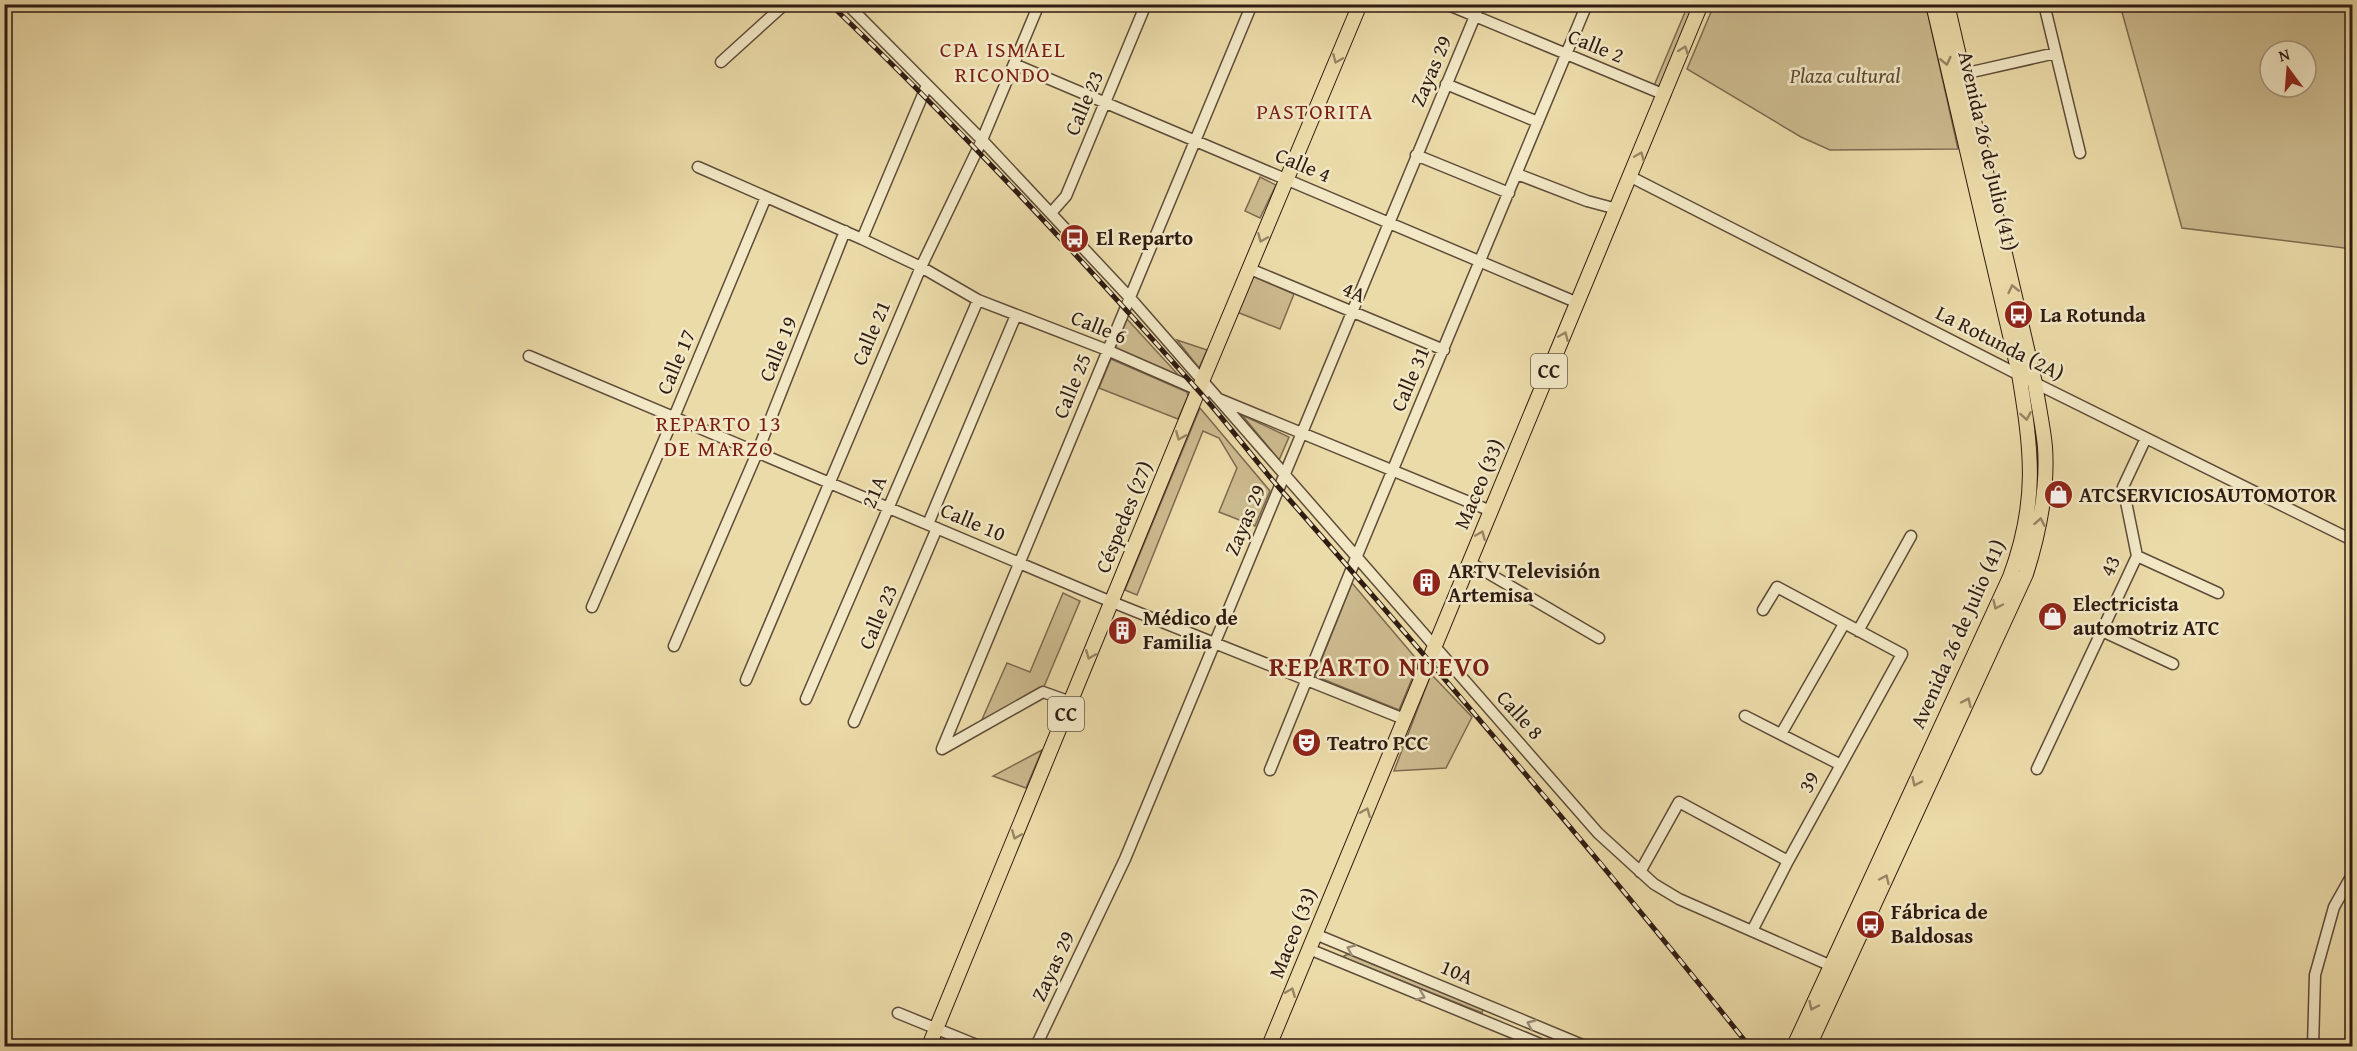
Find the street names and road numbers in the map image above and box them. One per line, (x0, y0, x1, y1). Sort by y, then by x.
street label: Calle 2 (1564, 20, 1629, 71)
street label: Zayas 29 (1402, 31, 1459, 111)
street label: Avenida 26 de Julio (41) (1950, 48, 2027, 254)
street label: Calle 23 (1056, 66, 1111, 140)
street label: Calle 4 (1271, 139, 1336, 190)
street label: 4A (1338, 273, 1371, 310)
street label: Calle 21 (843, 296, 898, 370)
street label: La Rotunda (2A) (1931, 297, 2070, 388)
street label: Calle 6 (1067, 301, 1132, 352)
street label: Calle 19 (750, 312, 805, 386)
street label: Calle 17 (648, 325, 703, 399)
street label: Calle 31 (1382, 342, 1437, 416)
street label: Calle 25 (1044, 349, 1099, 423)
road number: CC (1531, 354, 1567, 388)
street label: Maceo (33) (1446, 434, 1511, 534)
street label: Céspedes (27) (1087, 456, 1160, 578)
street label: 21A (853, 470, 894, 513)
street label: Zayas 29 (1216, 480, 1273, 560)
street label: Calle 10 (936, 494, 1010, 549)
street label: Avenida 26 de Julio (41) (1902, 534, 2013, 733)
street label: 43 (2091, 550, 2128, 581)
street label: Calle 23 (850, 580, 905, 654)
street label: Calle 8 (1490, 683, 1551, 746)
road number: CC (1048, 697, 1084, 731)
street label: 39 (1790, 765, 1827, 798)
street label: Maceo (33) (1260, 883, 1325, 983)
street label: Zayas 29 (1023, 926, 1082, 1006)
street label: 10A (1436, 951, 1479, 992)

